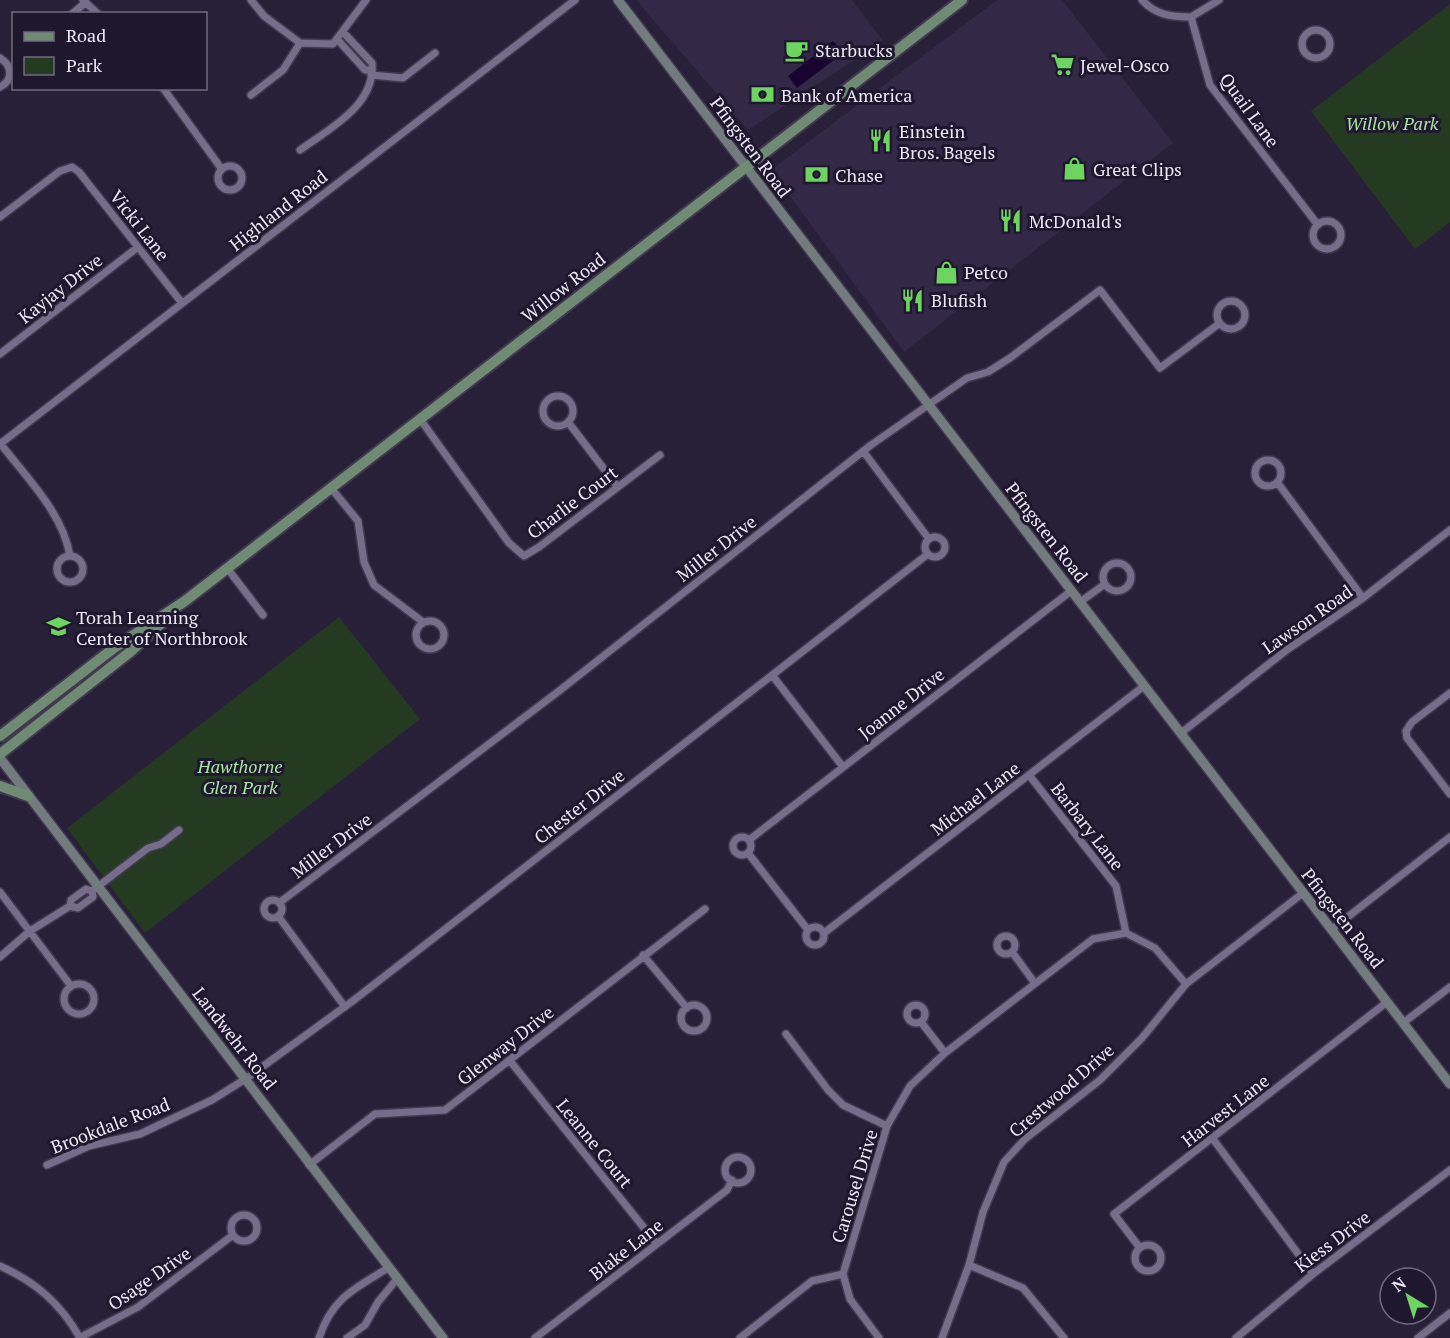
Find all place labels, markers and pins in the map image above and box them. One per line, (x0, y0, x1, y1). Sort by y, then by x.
cafe icon: Starbucks (784, 37, 810, 63)
place label: Starbucks (815, 38, 893, 62)
supermarket icon: Jewel-Osco (1049, 52, 1075, 78)
place label: Jewel-Osco (1080, 53, 1169, 77)
bank icon: Bank of America (750, 82, 776, 108)
place label: Bank of America (781, 83, 912, 107)
place label: Einstein Bros. Bagels (899, 119, 995, 164)
restaurant icon: Einstein Bros. Bagels (868, 128, 894, 154)
shop icon: Great Clips (1062, 156, 1088, 182)
place label: Great Clips (1093, 157, 1182, 181)
bank icon: Chase (804, 162, 830, 188)
place label: Chase (835, 163, 883, 187)
restaurant icon: McDonald's (998, 208, 1024, 234)
place label: McDonald's (1029, 209, 1122, 233)
shop icon: Petco (933, 259, 959, 285)
place label: Petco (964, 260, 1008, 284)
restaurant icon: Blufish (900, 287, 926, 313)
place label: Blufish (931, 288, 987, 312)
place label: Torah Learning Center of Northbrook (76, 605, 248, 650)
school or university icon: Torah Learning Center of Northbrook (45, 614, 71, 640)

